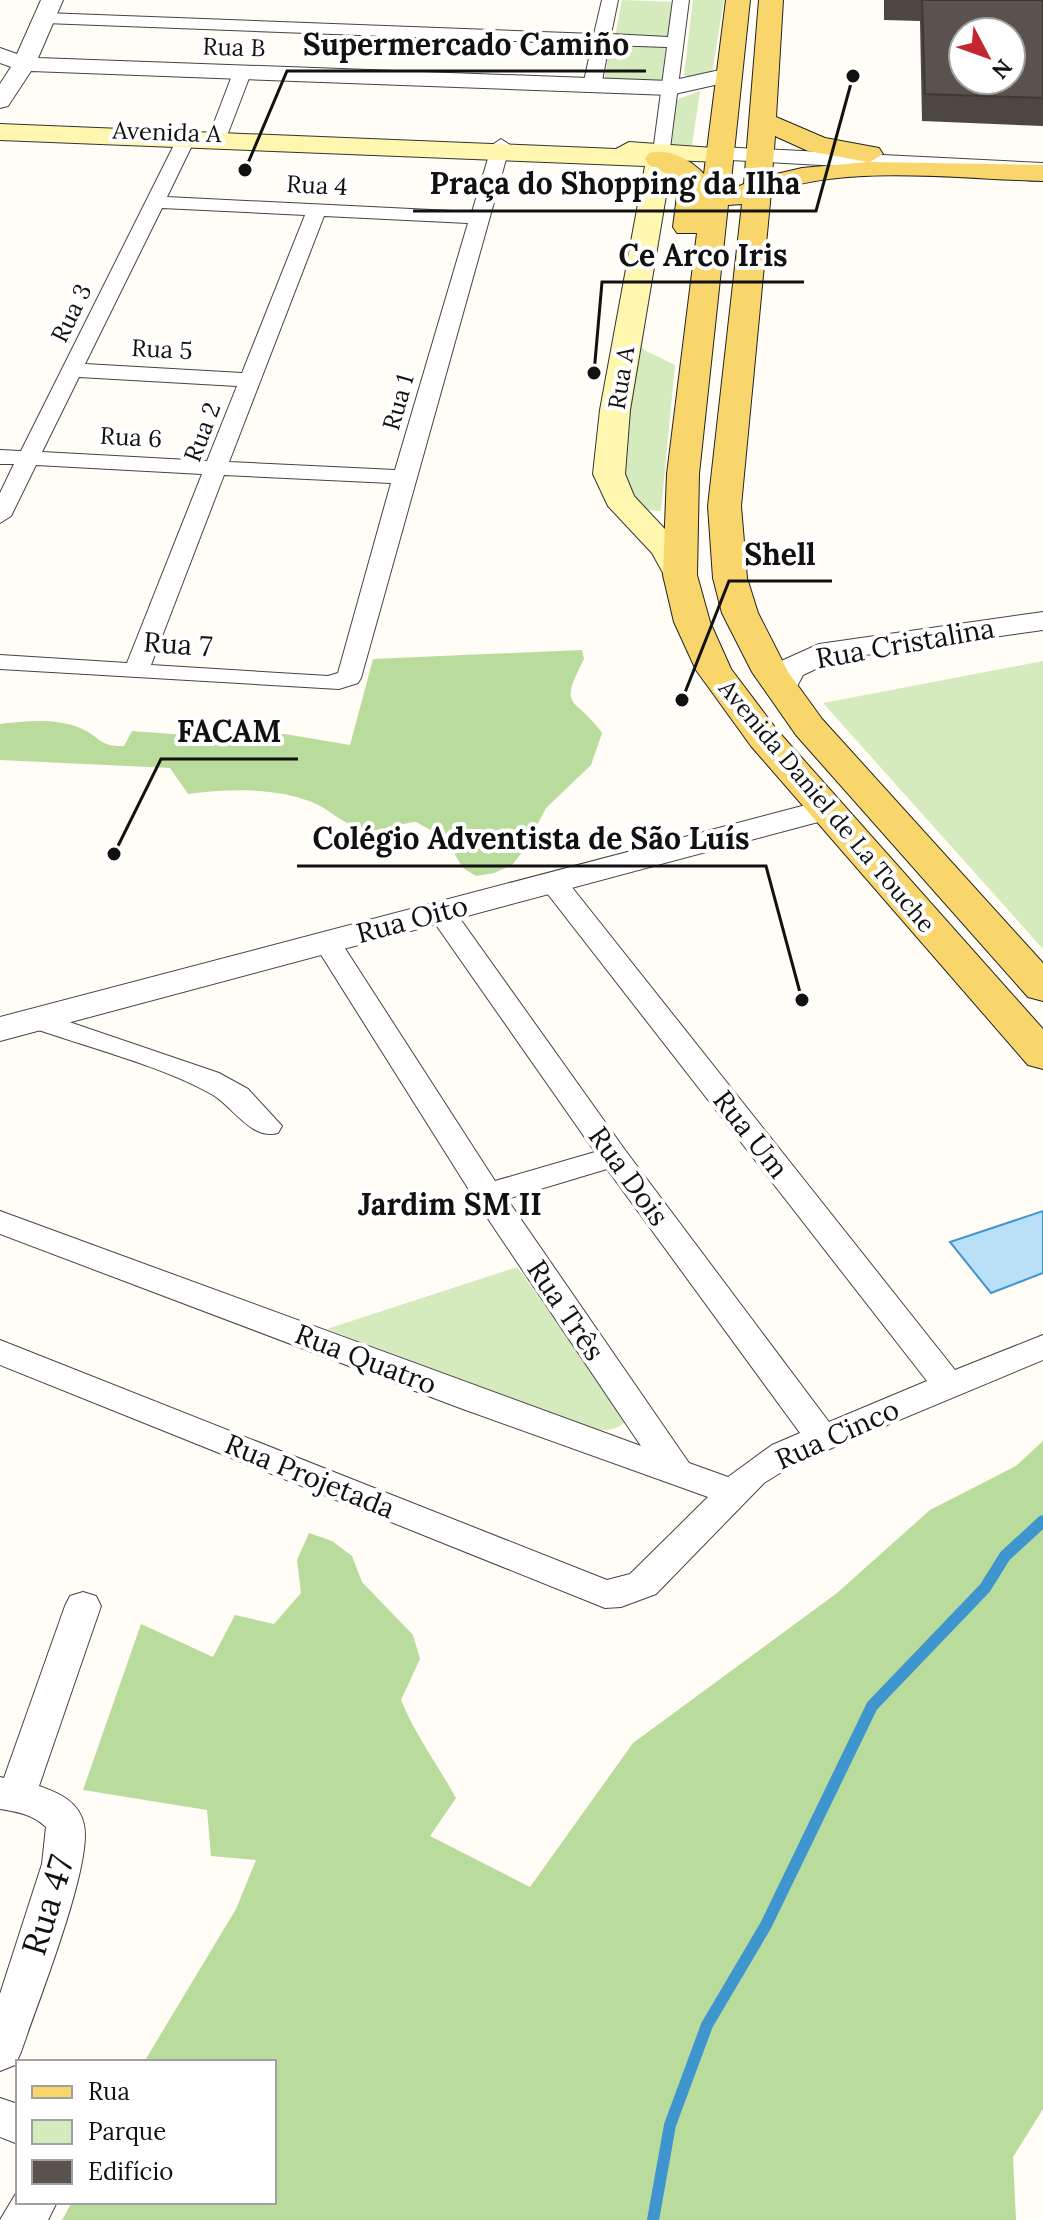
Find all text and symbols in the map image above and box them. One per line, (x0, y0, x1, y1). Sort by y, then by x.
north arrow (947, 16, 1027, 96)
callout: Supermercado Camiño (287, 17, 646, 71)
text: Supermercado Camiño (303, 25, 629, 63)
street label: Rua B (202, 30, 266, 64)
text: N (986, 54, 1018, 85)
street label: Avenida A (111, 115, 223, 149)
callout: Praça do Shopping da Ilha (413, 157, 816, 211)
text: Praça do Shopping da Ilha (430, 164, 801, 203)
street label: Rua 4 (286, 168, 348, 202)
callout: Ce Arco Iris (602, 228, 804, 282)
text: Ce Arco Iris (618, 236, 788, 274)
street label: Rua 3 (44, 279, 98, 347)
street label: Rua 5 (131, 332, 193, 366)
street label: Rua A (601, 343, 641, 412)
street label: Rua 1 (375, 370, 421, 434)
street label: Rua 2 (177, 398, 227, 466)
street label: Rua 6 (99, 420, 163, 454)
callout: Shell (729, 527, 832, 581)
text: Shell (744, 535, 816, 573)
street label: Rua Cristalina (813, 610, 997, 676)
street label: Rua 7 (142, 624, 214, 664)
street label: Avenida Daniel de La Touche (711, 672, 942, 939)
callout: FACAM (161, 705, 298, 759)
text: FACAM (177, 712, 281, 750)
callout: Colégio Adventista de São Luís (297, 812, 766, 866)
text: Colégio Adventista de São Luís (312, 819, 750, 858)
street label: Rua Oito (352, 887, 472, 951)
street label: Rua Um (705, 1083, 797, 1185)
street label: Rua Dois (581, 1119, 677, 1233)
district label: Jardim SM II (358, 1185, 542, 1223)
street label: Rua Três (519, 1253, 613, 1367)
street label: Rua Quatro (290, 1316, 442, 1402)
street label: Rua Cinco (770, 1391, 904, 1477)
street label: Rua Projetada (220, 1426, 400, 1526)
street label: Rua 47 (11, 1850, 83, 1960)
legend (16, 2060, 276, 2204)
text: Rua (88, 2076, 130, 2107)
text: Parque (88, 2116, 166, 2147)
text: Edifício (88, 2156, 173, 2187)

